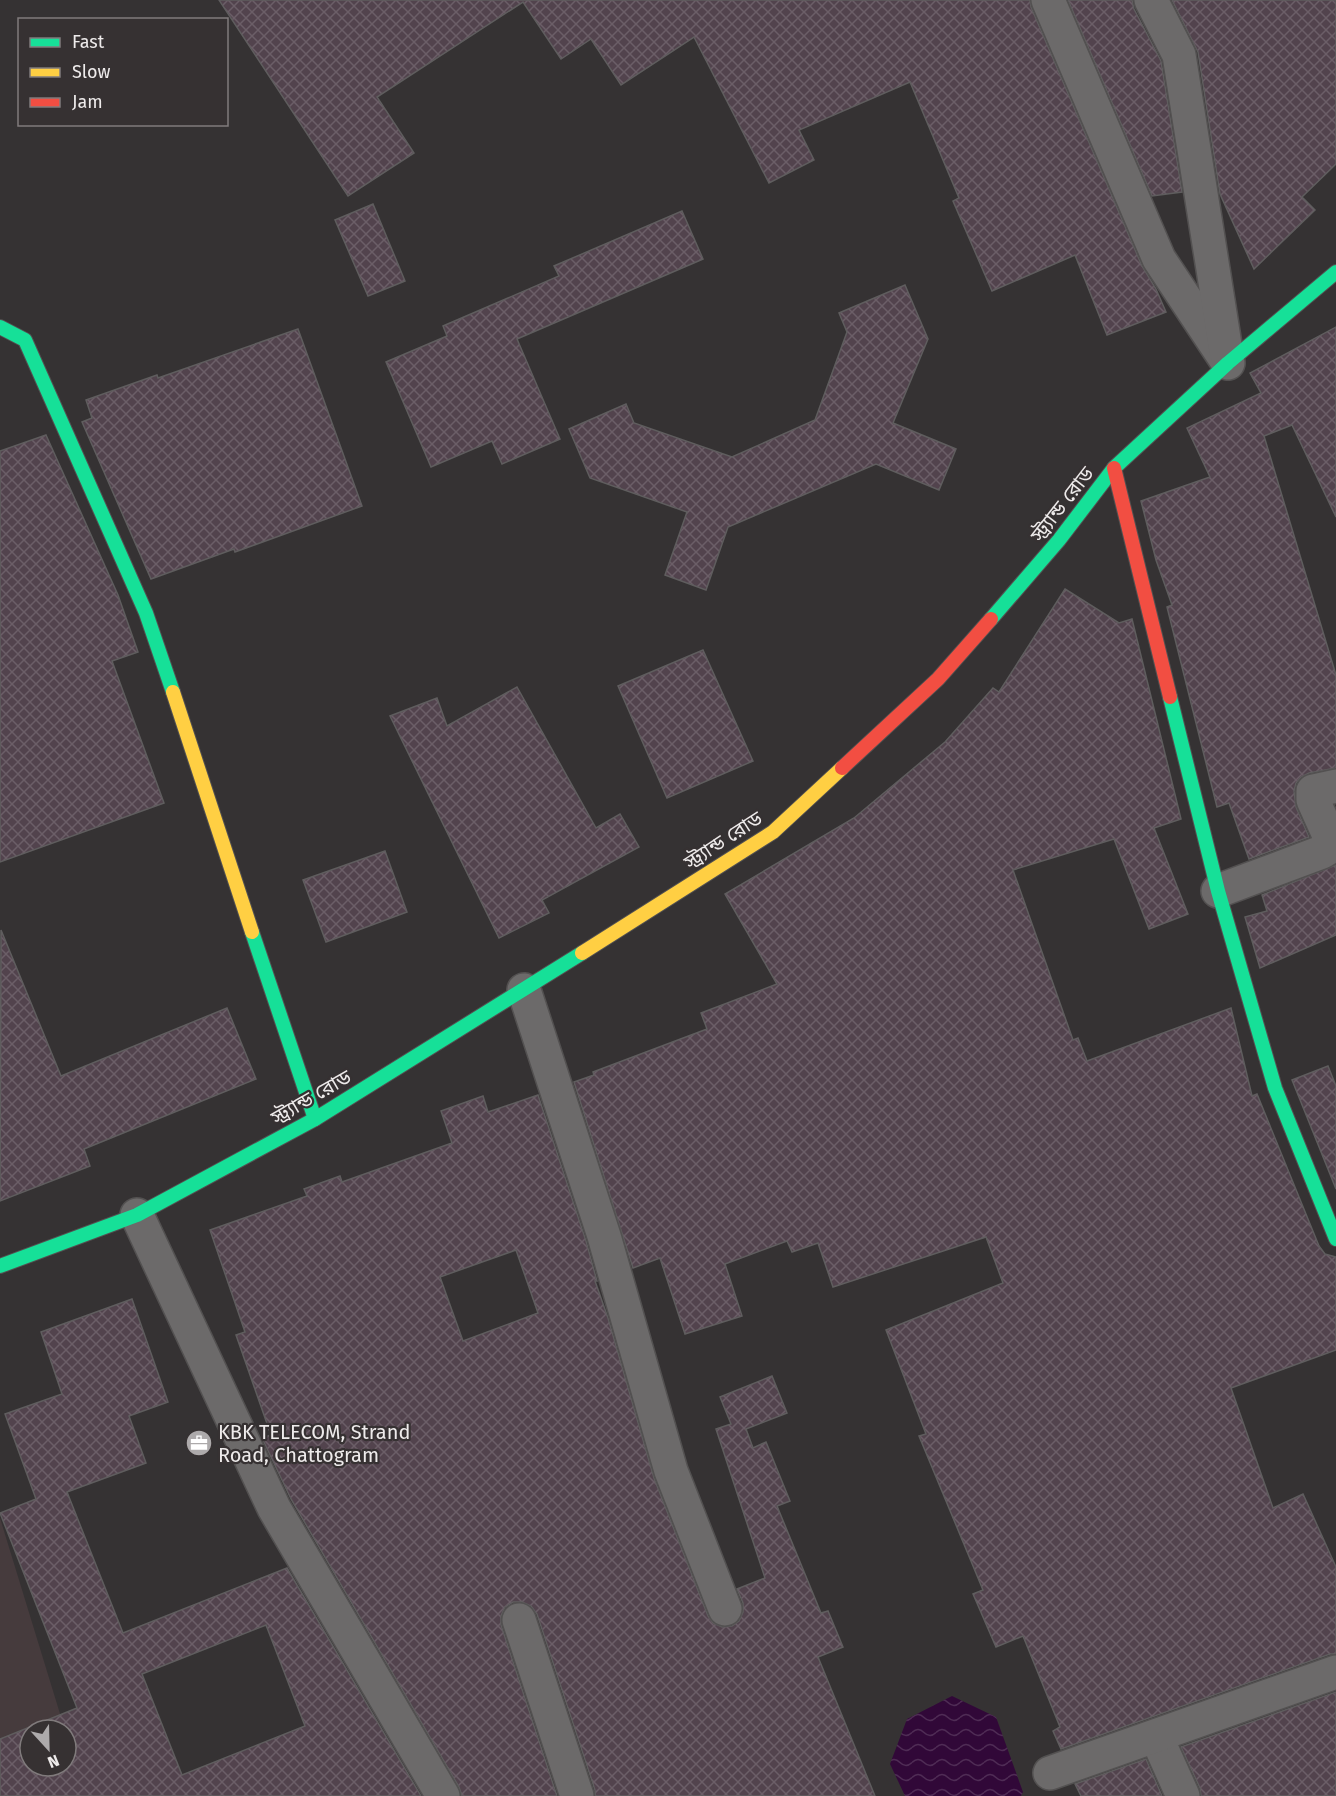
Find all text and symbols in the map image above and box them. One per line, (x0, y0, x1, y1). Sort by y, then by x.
legend (18, 18, 228, 126)
text: Fast (72, 31, 105, 53)
text: Slow (72, 61, 111, 83)
text: Jam (72, 91, 103, 113)
street label: স্ট্র্যান্ড রোড (1025, 461, 1099, 547)
street label: স্ট্র্যান্ড রোড (679, 805, 767, 875)
street label: স্ট্র্যান্ড রোড (266, 1064, 356, 1130)
place label: KBK TELECOM, Strand Road, Chattogram (218, 1420, 410, 1467)
office icon: KBK TELECOM, Strand Road, Chattogram (184, 1428, 214, 1458)
north arrow (18, 1718, 78, 1778)
text: N (45, 1751, 62, 1772)

